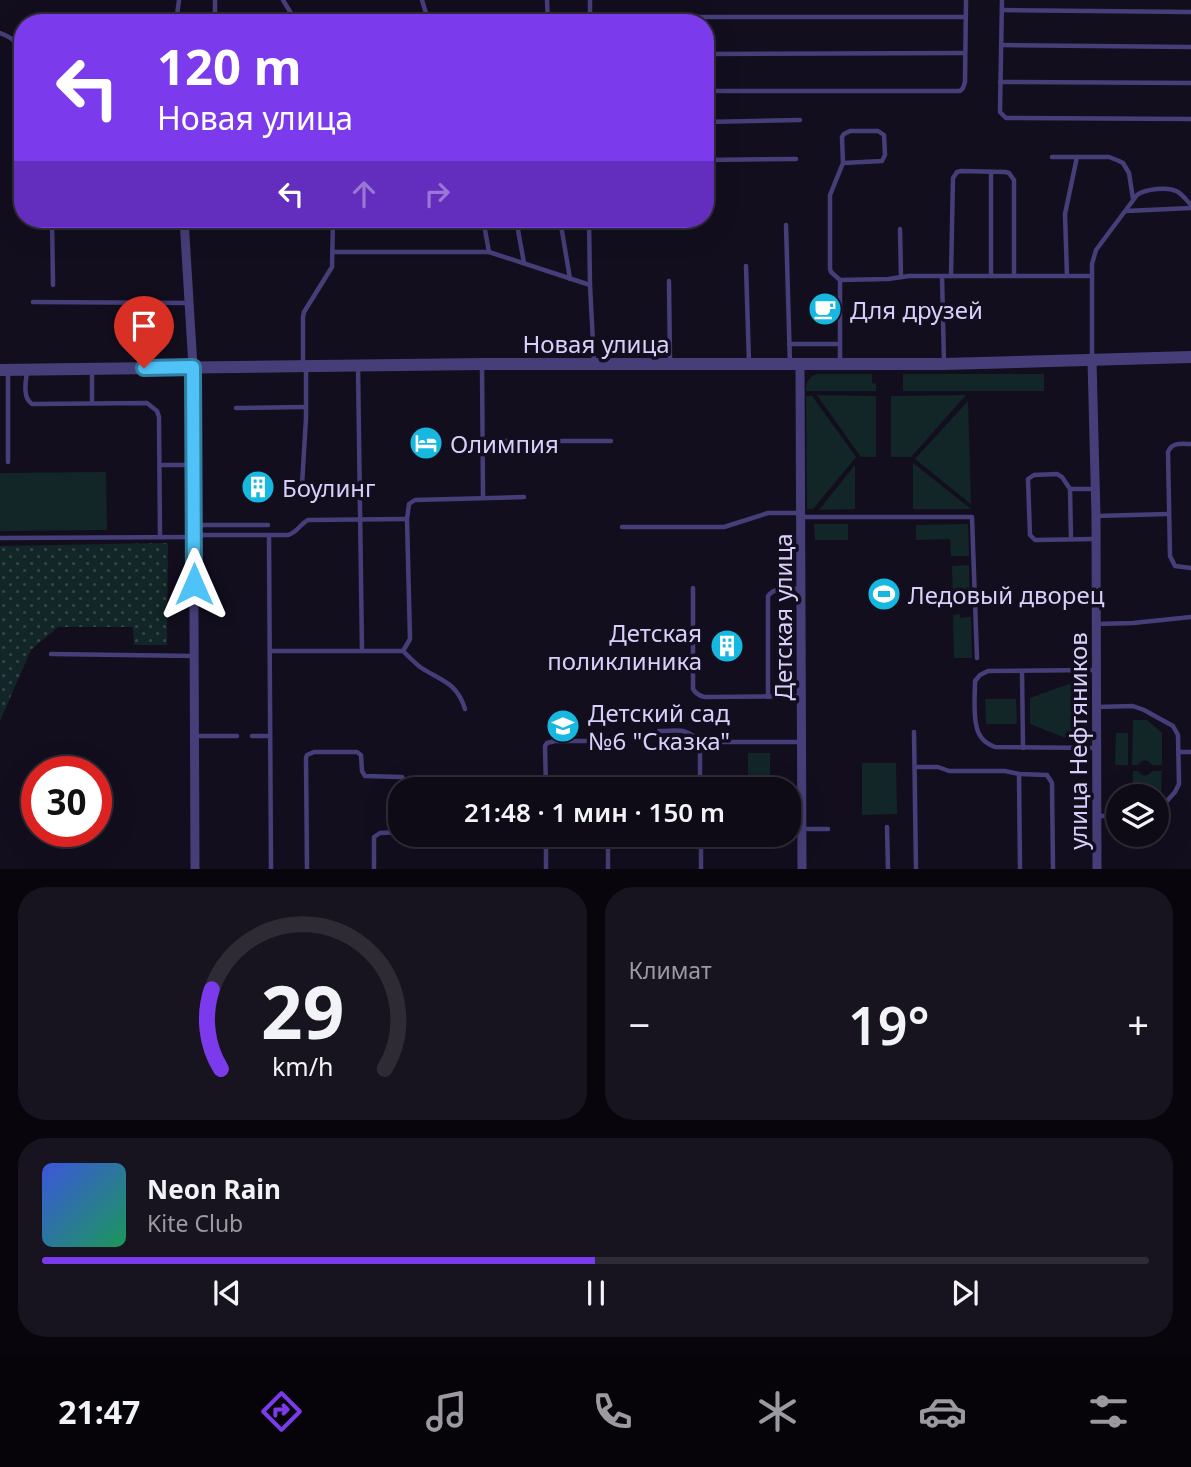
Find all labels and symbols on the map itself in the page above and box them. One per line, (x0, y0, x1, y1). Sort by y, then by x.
cafe icon: Для друзей (806, 290, 844, 328)
place label: Для друзей (850, 293, 983, 326)
pin (114, 296, 174, 368)
street label: Новая улица (522, 327, 670, 360)
hotel icon: Олимпия (407, 424, 445, 462)
place label: Олимпия (450, 427, 559, 460)
building icon: Боулинг (239, 468, 277, 506)
place label: Боулинг (282, 471, 376, 504)
street label: Детская улица (766, 534, 799, 700)
position arrow (157, 547, 231, 621)
sports icon: Ледовый дворец (865, 575, 903, 613)
place label: Ледовый дворец (908, 578, 1105, 611)
place label: Детская поликлиника (547, 616, 702, 677)
building icon: Детская поликлиника (708, 627, 746, 665)
street label: улица Нефтяников (1061, 632, 1094, 850)
place label: Детский сад №6 "Сказка" (588, 696, 730, 757)
school or university icon: Детский сад №6 "Сказка" (544, 707, 582, 745)
speed limit sign: 30 (21, 756, 112, 847)

